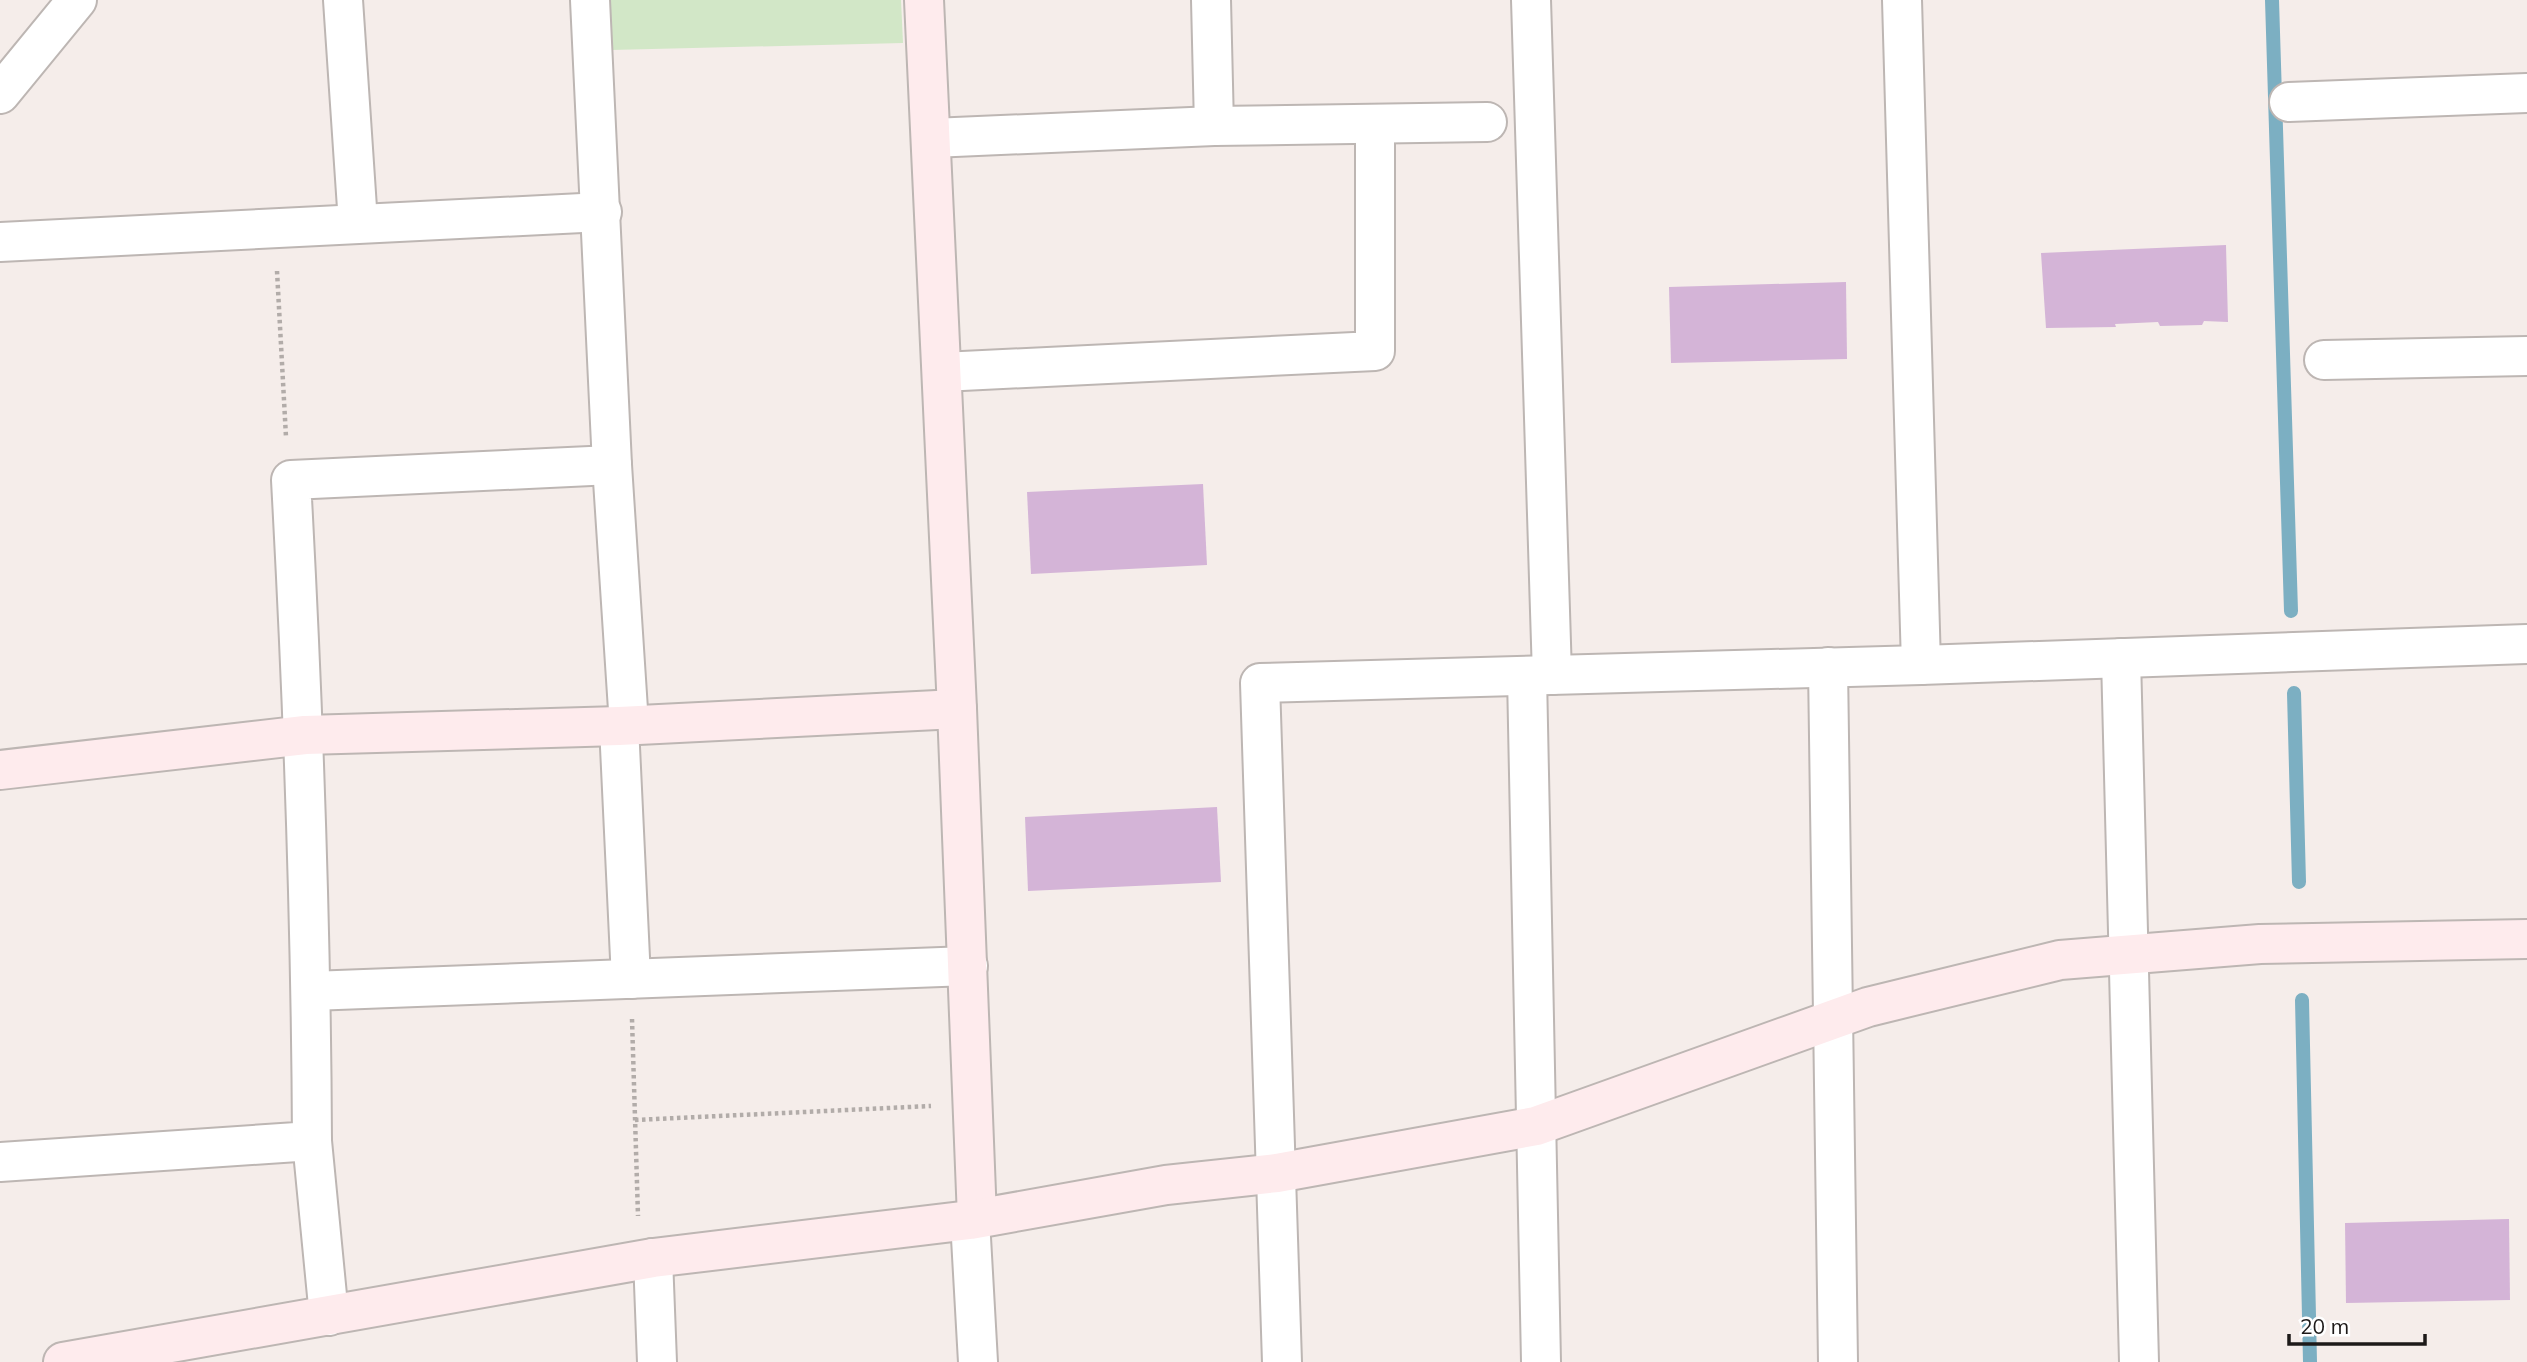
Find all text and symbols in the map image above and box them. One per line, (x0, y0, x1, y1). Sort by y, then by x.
scale bar (2289, 1302, 2426, 1346)
text: 20 m (2300, 1313, 2349, 1339)

